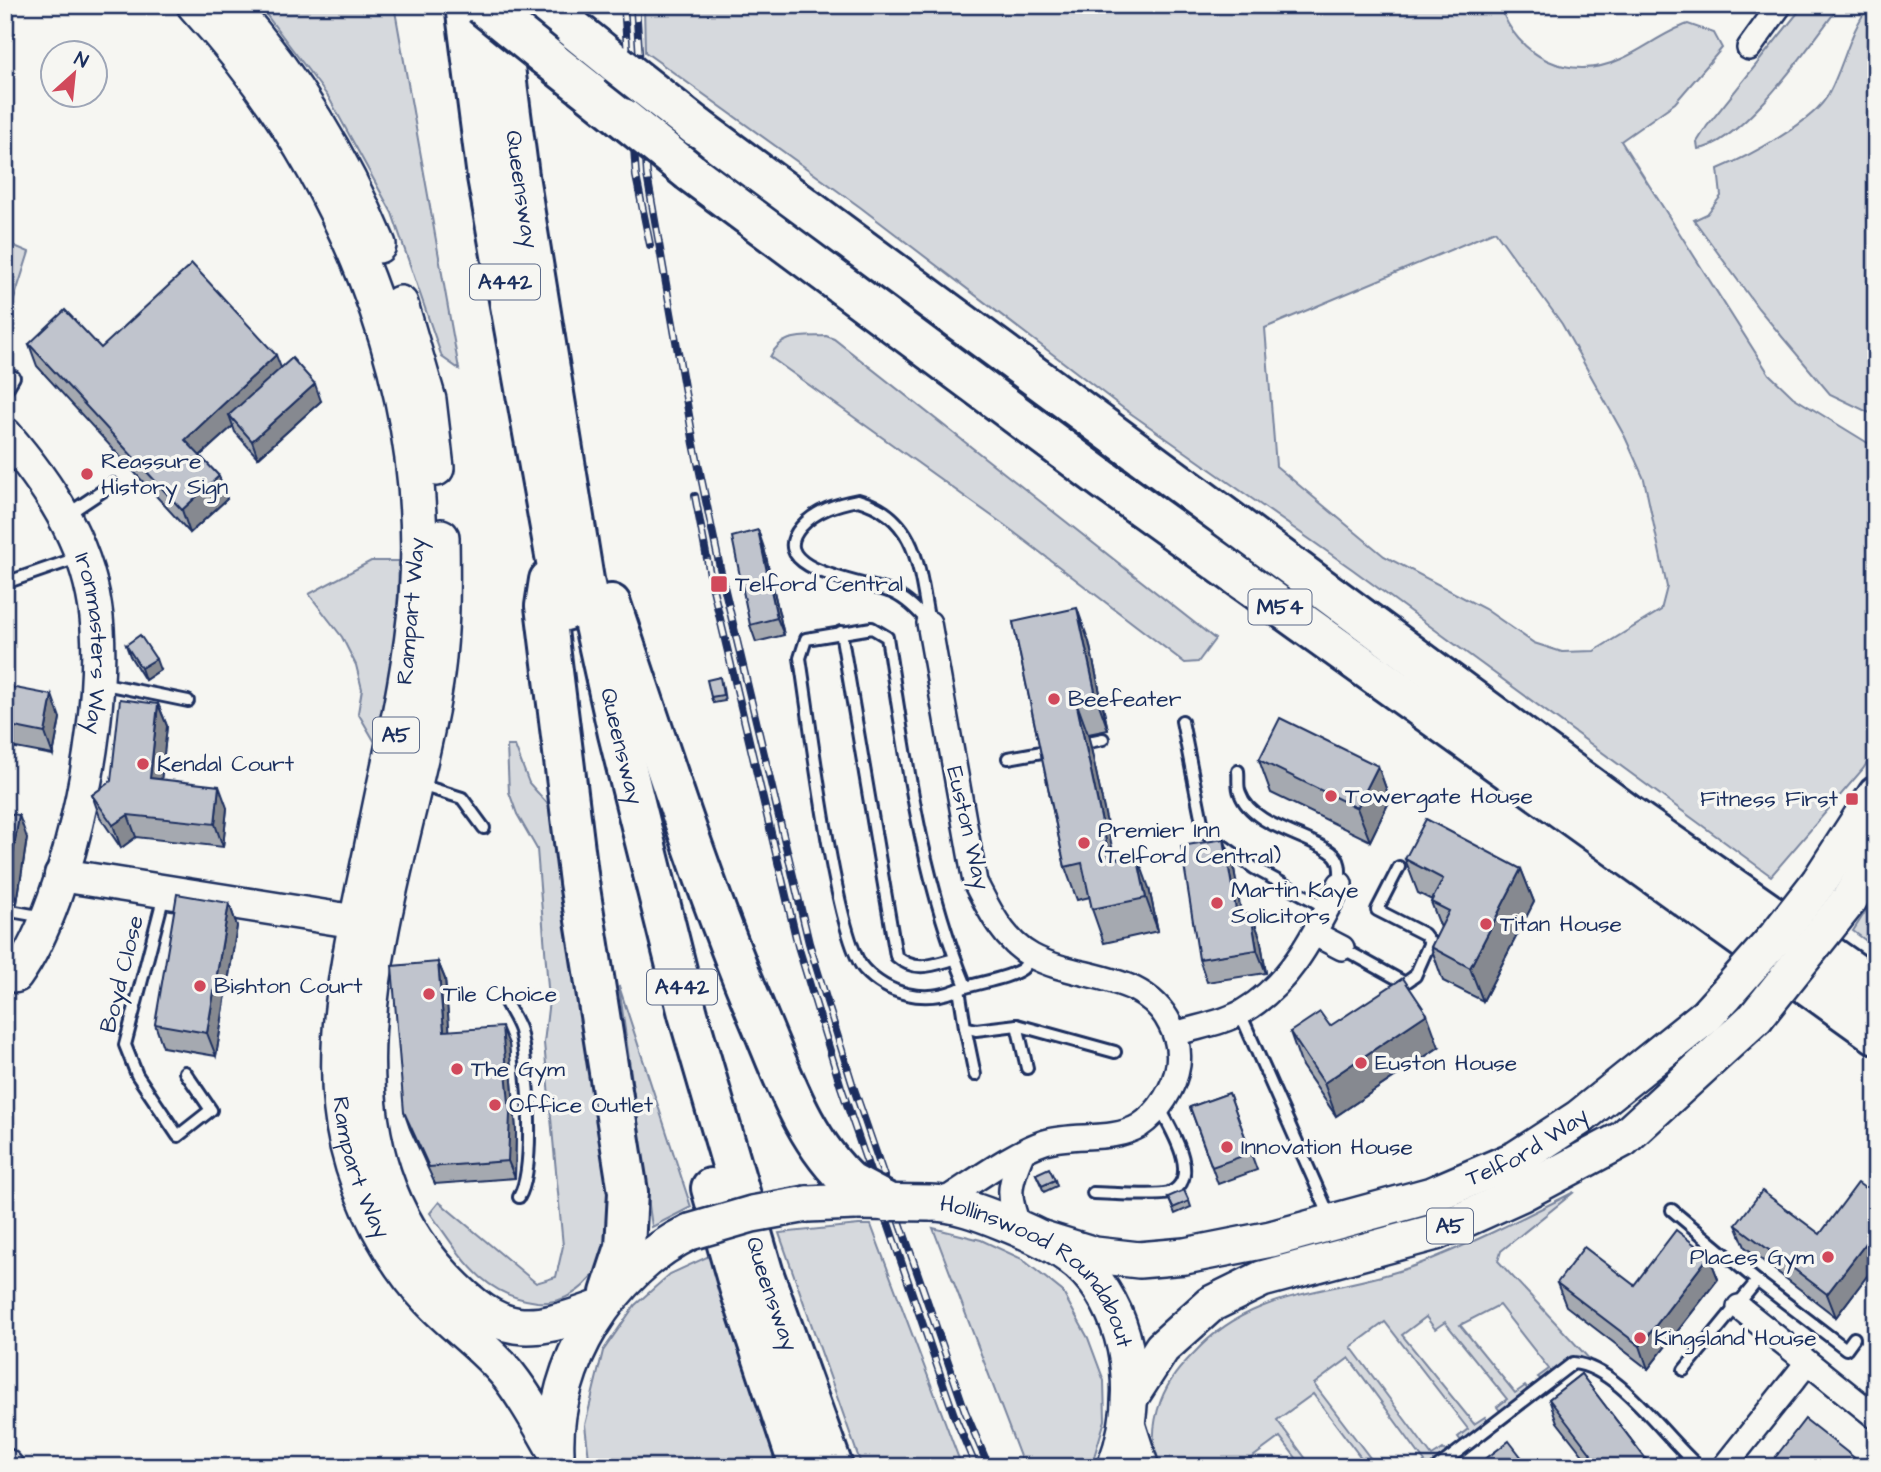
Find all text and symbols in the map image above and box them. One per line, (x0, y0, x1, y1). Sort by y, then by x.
north arrow (38, 38, 108, 108)
text: N (70, 45, 93, 75)
street label: Queensway (497, 128, 546, 251)
road number: A442 (470, 264, 540, 300)
place label: Reassure History Sign (101, 445, 228, 504)
marker: Reassure History Sign (79, 466, 95, 482)
street label: Rampart Way (389, 536, 434, 686)
street label: Ironmasters Way (66, 548, 114, 737)
place label: Telford Central (735, 568, 903, 600)
marker: Telford Central (709, 574, 729, 594)
road number: M54 (1248, 590, 1312, 624)
place label: Beefeater (1068, 683, 1182, 715)
street label: Queensway (592, 685, 651, 809)
marker: Beefeater (1046, 691, 1062, 707)
road number: A5 (373, 718, 419, 752)
place label: Kendal Court (157, 748, 295, 780)
marker: Kendal Court (135, 756, 151, 772)
street label: Euston Way (937, 763, 998, 893)
place label: Towergate House (1345, 780, 1533, 813)
place label: Fitness First (1700, 783, 1839, 815)
marker: Towergate House (1323, 788, 1339, 804)
marker: Fitness First (1844, 791, 1860, 807)
place label: Premier Inn (Telford Central) (1098, 814, 1281, 872)
marker: Premier Inn (Telford Central) (1076, 835, 1092, 851)
place label: Martin Kaye Solicitors (1231, 874, 1359, 932)
marker: Martin Kaye Solicitors (1209, 895, 1225, 911)
place label: Titan House (1500, 908, 1622, 940)
street label: Boyd Close (92, 912, 153, 1036)
marker: Titan House (1478, 916, 1494, 932)
place label: Bishton Court (214, 970, 363, 1002)
road number: A442 (647, 970, 717, 1004)
marker: Bishton Court (192, 978, 208, 994)
place label: Tile Choice (443, 978, 557, 1010)
marker: Tile Choice (421, 986, 437, 1002)
place label: Euston House (1375, 1047, 1517, 1079)
place label: The Gym (471, 1053, 565, 1086)
marker: Euston House (1353, 1055, 1369, 1071)
marker: The Gym (449, 1061, 465, 1077)
place label: Office Outlet (509, 1089, 654, 1121)
street label: Rampart Way (325, 1095, 398, 1245)
marker: Office Outlet (487, 1097, 503, 1113)
street label: Telford Way (1461, 1100, 1596, 1195)
place label: Innovation House (1241, 1131, 1413, 1163)
marker: Innovation House (1219, 1139, 1235, 1155)
street label: Hollinswood Roundabout (938, 1188, 1141, 1351)
road number: A5 (1427, 1208, 1473, 1244)
street label: Queensway (738, 1233, 806, 1356)
place label: Places Gym (1690, 1241, 1814, 1274)
marker: Places Gym (1820, 1249, 1836, 1265)
place label: Kingsland House (1654, 1322, 1817, 1355)
marker: Kingsland House (1632, 1330, 1648, 1346)

